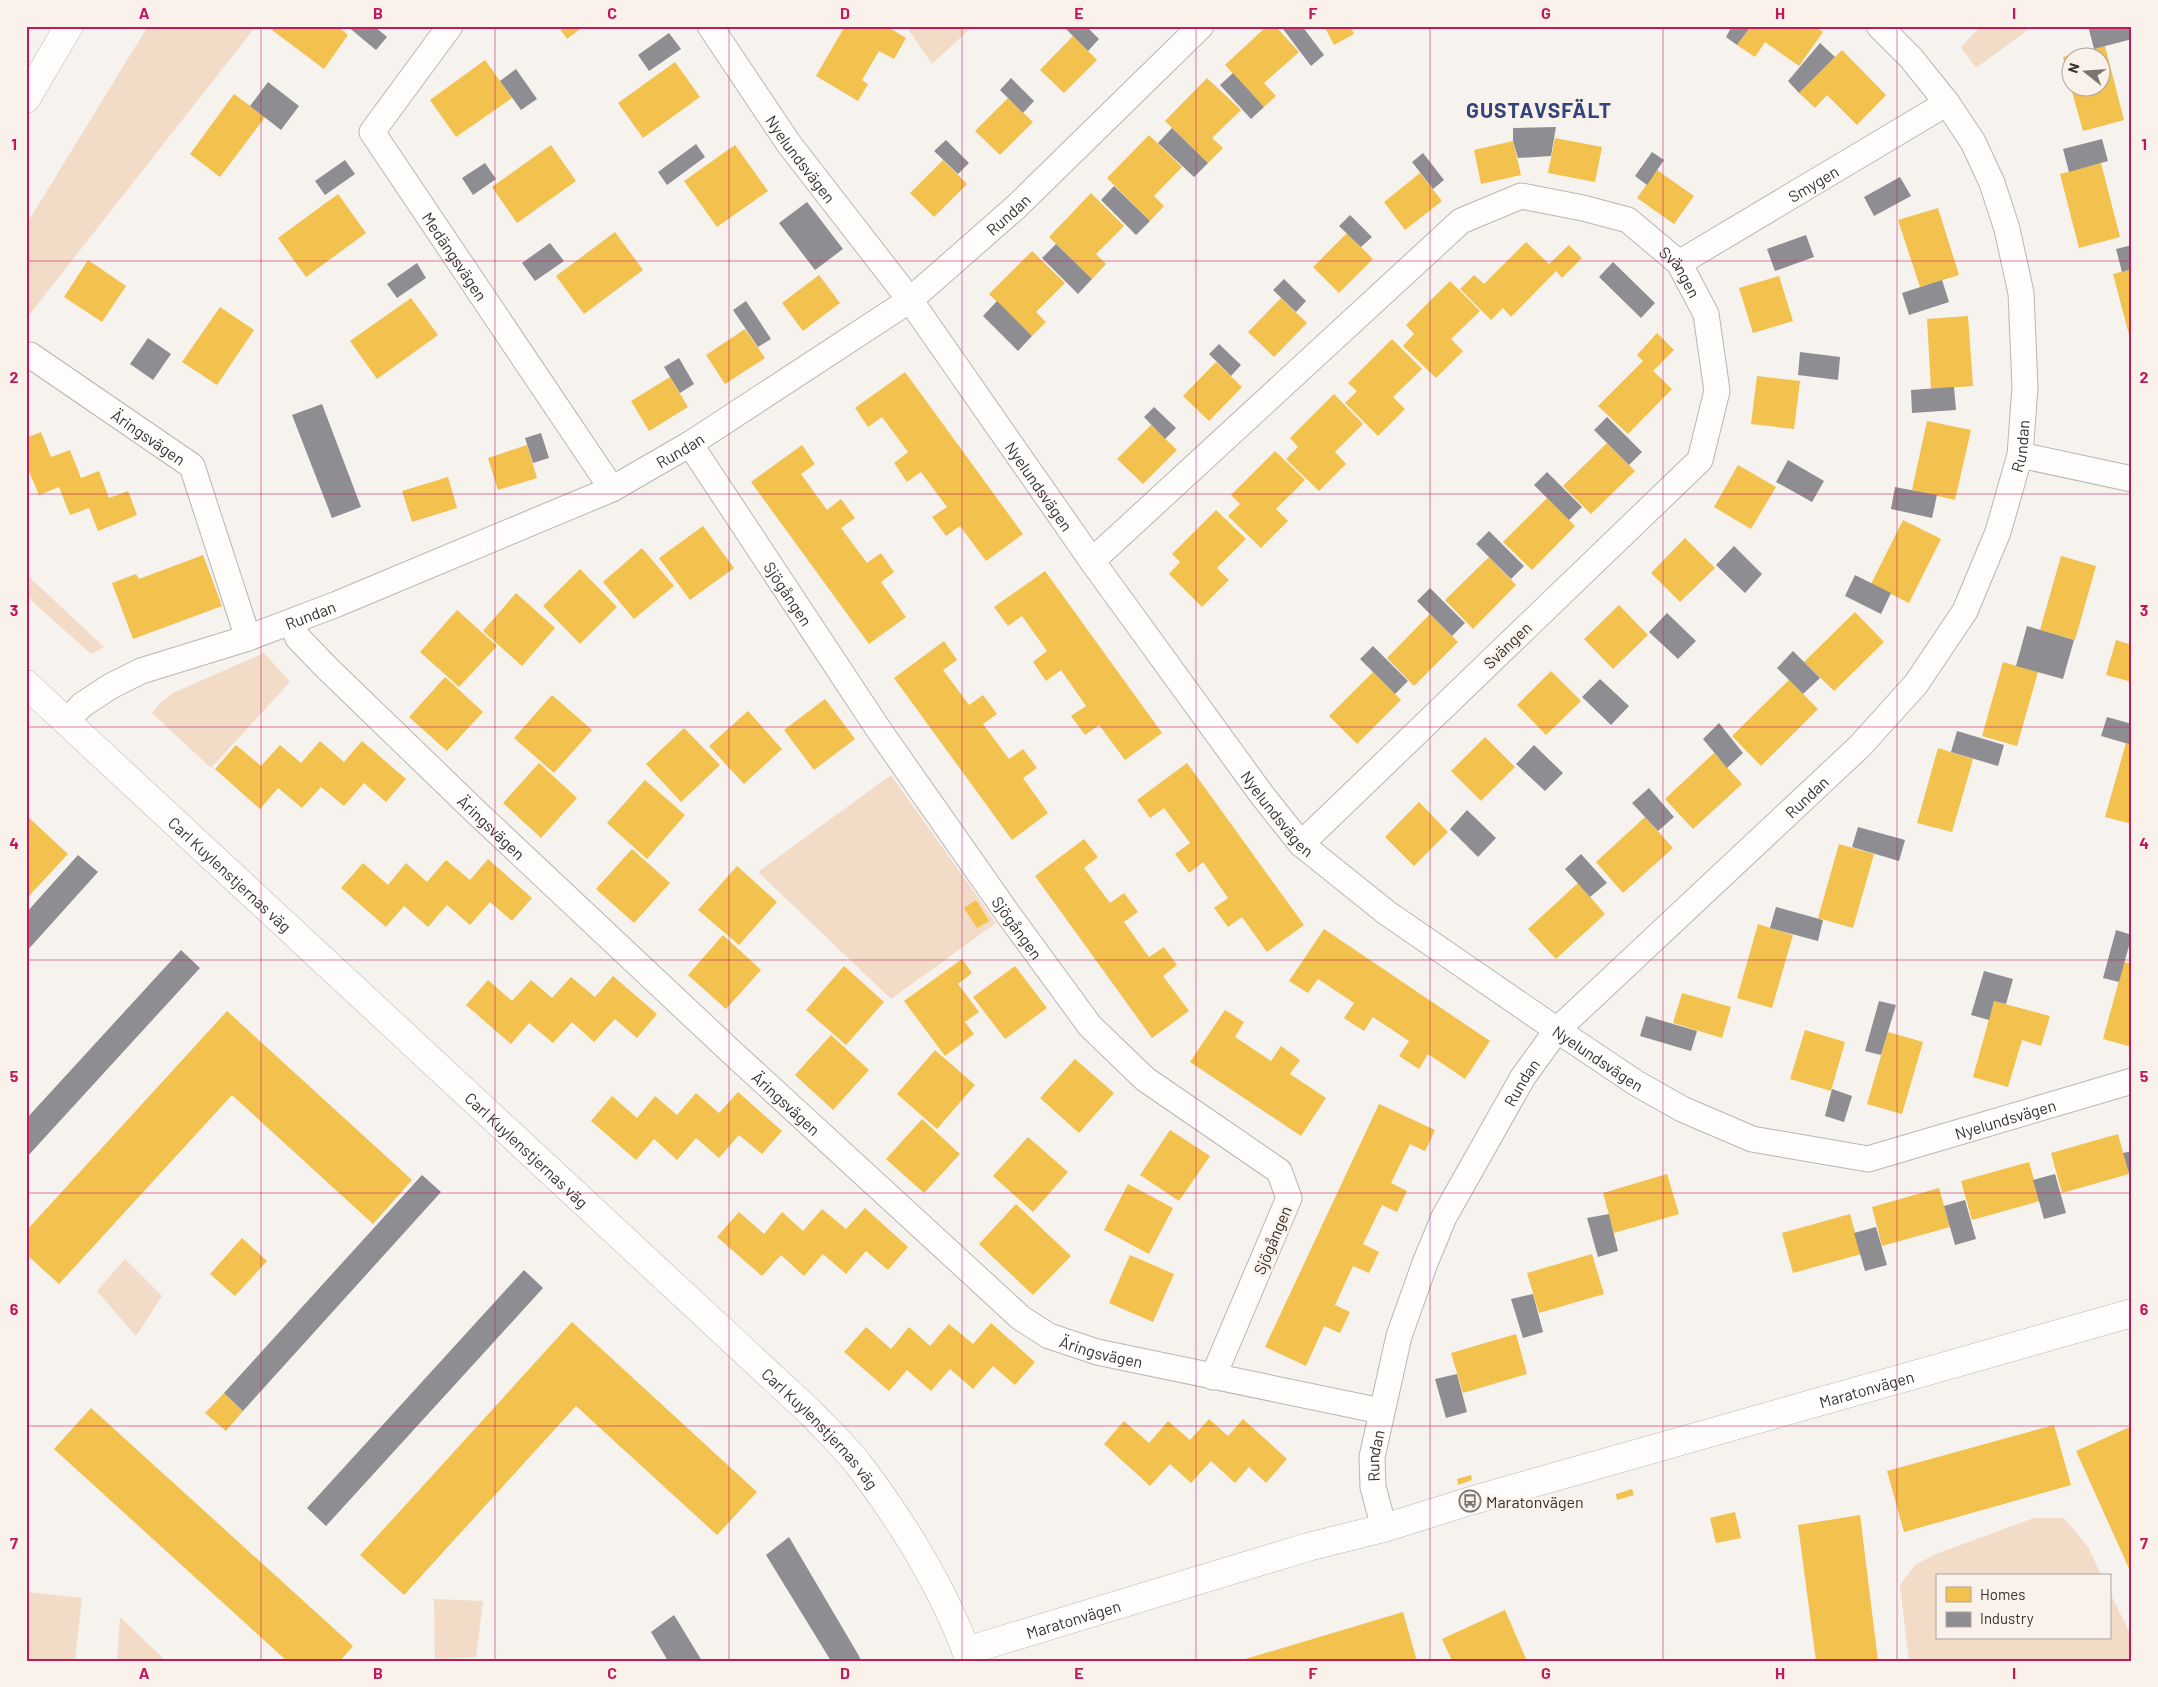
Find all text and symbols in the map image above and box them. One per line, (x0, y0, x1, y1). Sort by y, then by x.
text: A (139, 3, 150, 22)
text: B (373, 3, 383, 22)
text: C (607, 3, 617, 22)
text: D (840, 3, 850, 22)
text: E (1074, 3, 1084, 22)
text: F (1309, 3, 1318, 22)
text: G (1541, 3, 1551, 22)
text: H (1775, 3, 1785, 22)
text: I (2012, 3, 2016, 22)
north arrow (2060, 48, 2110, 98)
text: N (2064, 61, 2083, 75)
district label: GUSTAVSFÄLT (1466, 97, 1612, 122)
street label: Nyelundsvägen (763, 111, 840, 206)
text: 1 (11, 134, 17, 153)
text: 1 (2141, 134, 2147, 153)
street label: Smygen (1784, 161, 1842, 205)
street label: Rundan (982, 189, 1034, 239)
street label: Medängsvägen (419, 208, 492, 304)
street label: Svängen (1656, 242, 1705, 301)
text: 2 (10, 367, 19, 386)
text: 2 (2140, 367, 2149, 386)
street label: Äringsvägen (108, 404, 189, 468)
street label: Rundan (2006, 419, 2032, 474)
street label: Rundan (652, 428, 707, 471)
street label: Nyelundsvägen (1002, 438, 1077, 534)
street label: Sjögången (761, 558, 817, 629)
street label: Rundan (282, 596, 338, 633)
text: 3 (10, 600, 18, 619)
text: 3 (2140, 600, 2148, 619)
street label: Svängen (1479, 618, 1535, 672)
street label: Nyelundsvägen (1238, 767, 1318, 860)
street label: Rundan (1781, 772, 1832, 821)
street label: Äringsvägen (454, 791, 529, 863)
street label: Carl Kuylenstjernas väg (165, 812, 296, 936)
text: 4 (9, 833, 19, 852)
text: 4 (2139, 833, 2149, 852)
street label: Sjögången (989, 892, 1047, 962)
street label: Nyelundsvägen (1550, 1021, 1647, 1095)
street label: Rundan (1499, 1055, 1543, 1109)
text: 5 (10, 1066, 19, 1085)
text: 5 (2140, 1066, 2149, 1085)
street label: Äringsvägen (749, 1067, 825, 1139)
street label: Carl Kuylenstjernas väg (462, 1088, 593, 1211)
street label: Nyelundsvägen (1952, 1095, 2058, 1142)
street label: Sjögången (1249, 1203, 1295, 1277)
text: 6 (10, 1299, 19, 1318)
text: 6 (2140, 1299, 2149, 1318)
street label: Äringsvägen (1057, 1331, 1145, 1371)
street label: Carl Kuylenstjernas väg (759, 1363, 883, 1492)
street label: Maratonvägen (1817, 1366, 1916, 1411)
street label: Rundan (1362, 1428, 1387, 1482)
bus stop icon: Maratonvägen (1458, 1489, 1482, 1513)
place label: Maratonvägen (1486, 1492, 1584, 1511)
text: 7 (10, 1533, 18, 1552)
text: 7 (2140, 1533, 2148, 1552)
legend (1936, 1574, 2110, 1640)
text: Homes (1980, 1585, 2025, 1603)
street label: Maratonvägen (1024, 1595, 1123, 1642)
text: Industry (1980, 1609, 2034, 1627)
text: A (139, 1663, 150, 1682)
text: B (373, 1663, 383, 1682)
text: C (607, 1663, 617, 1682)
text: D (840, 1663, 850, 1682)
text: E (1074, 1663, 1084, 1682)
text: F (1309, 1663, 1318, 1682)
text: G (1541, 1663, 1551, 1682)
text: H (1775, 1663, 1785, 1682)
text: I (2012, 1663, 2016, 1682)

